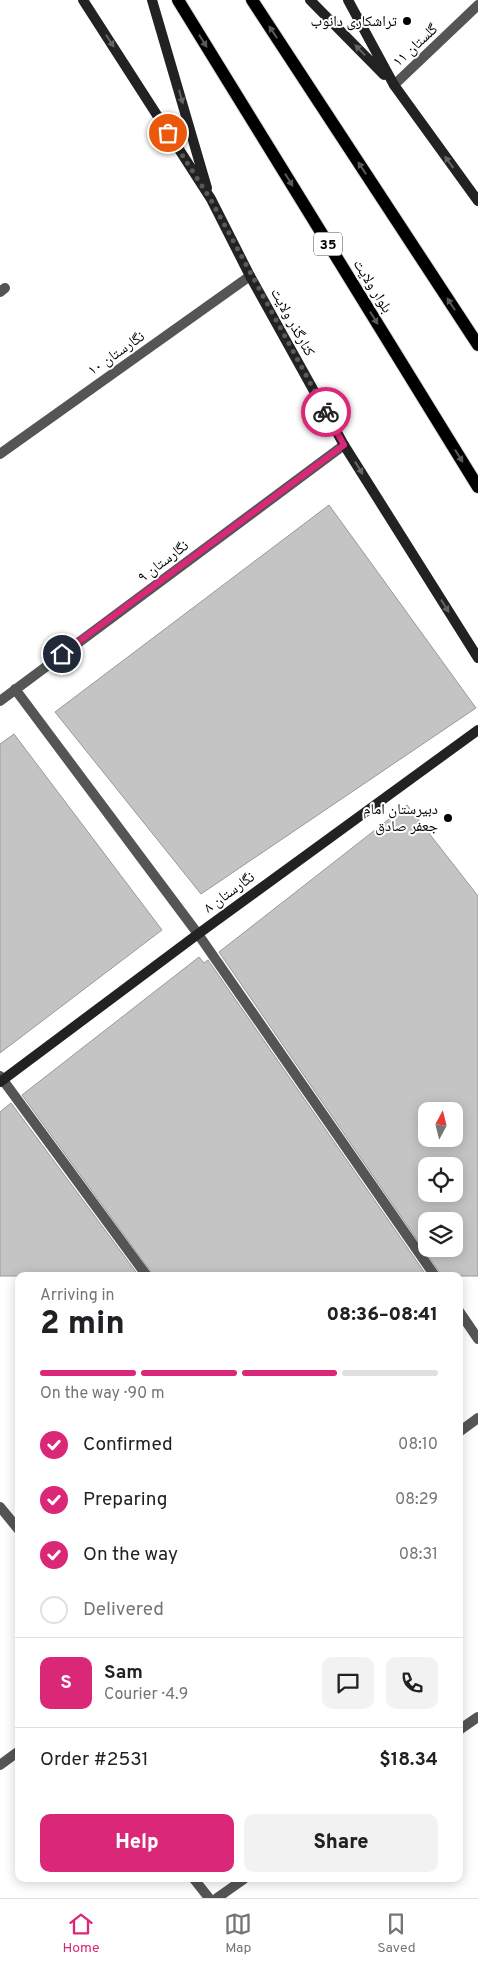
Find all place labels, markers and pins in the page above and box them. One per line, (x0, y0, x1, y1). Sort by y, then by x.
place label: تراشکاری دانوب (311, 13, 398, 32)
marker: تراشکاری دانوب (401, 15, 413, 27)
pin (147, 112, 189, 154)
pin (41, 633, 83, 675)
place label: دبیرستان امام جعفر صادق (363, 801, 438, 837)
marker: دبیرستان امام جعفر صادق (442, 812, 454, 824)

